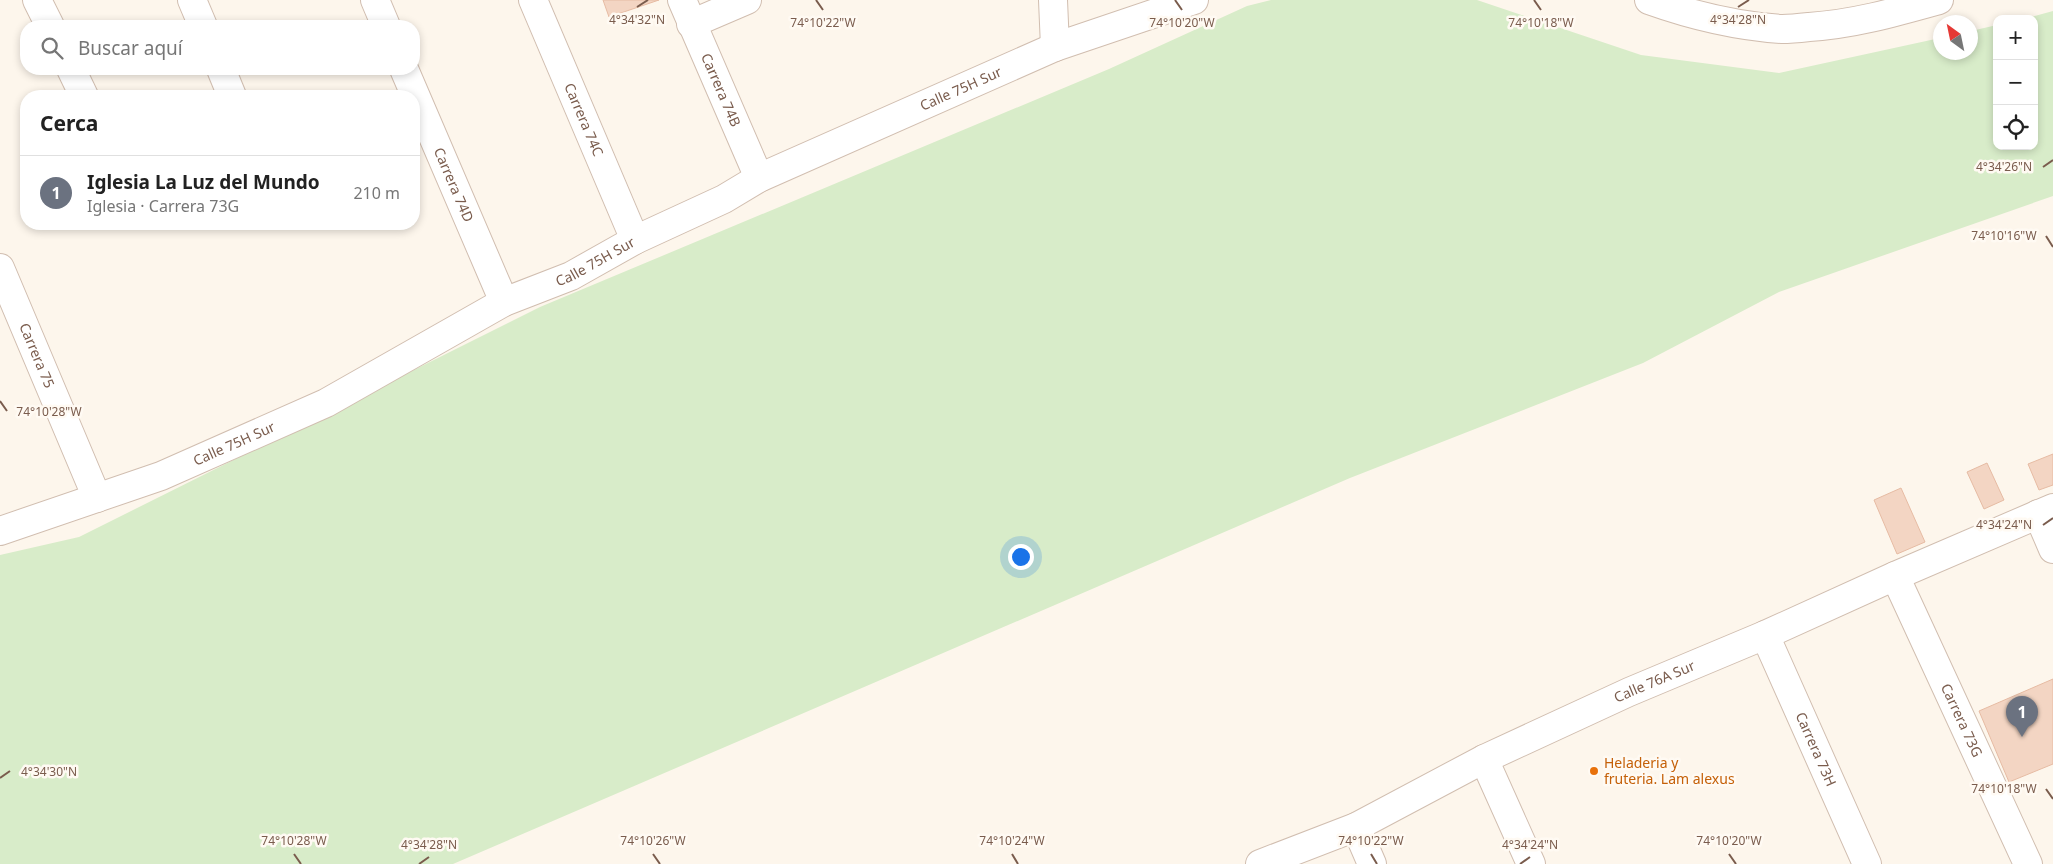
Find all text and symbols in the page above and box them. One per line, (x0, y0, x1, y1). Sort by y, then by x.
text: 4°34'32"N (609, 11, 665, 28)
text: 4°34'28"N (1710, 11, 1766, 28)
text: 74°10'22"W (790, 14, 856, 31)
text: 74°10'20"W (1149, 14, 1215, 31)
text: 74°10'18"W (1508, 14, 1574, 31)
north arrow (1933, 15, 1978, 60)
map controls (1993, 15, 2038, 150)
button: + (1993, 15, 2038, 60)
search box (20, 20, 420, 75)
icon: search (38, 34, 66, 62)
text: Buscar aquí (78, 35, 183, 61)
street label: Carrera 74B (697, 50, 746, 129)
button: − (1993, 60, 2038, 105)
street label: Calle 75H Sur (917, 62, 1005, 115)
street label: Carrera 74C (560, 80, 608, 159)
button: locate (1993, 105, 2038, 150)
text: Cerca (40, 109, 98, 137)
street label: Carrera 74D (430, 144, 479, 225)
text: 4°34'26"N (1976, 158, 2032, 175)
text: Iglesia La Luz del Mundo (87, 169, 320, 195)
text: 1 (51, 182, 61, 204)
text: 210 m (353, 182, 400, 204)
text: Iglesia · Carrera 73G (87, 195, 239, 217)
text: 74°10'16"W (1971, 227, 2037, 244)
street label: Calle 75H Sur (553, 232, 638, 290)
street label: Carrera 75 (15, 320, 60, 391)
text: 74°10'28"W (16, 403, 82, 420)
street label: Calle 75H Sur (190, 417, 278, 470)
text: 4°34'24"N (1976, 516, 2032, 533)
your location (1008, 544, 1034, 570)
street label: Calle 76A Sur (1611, 655, 1698, 707)
street label: Carrera 73G (1937, 680, 1987, 760)
pin: 1 (2006, 696, 2038, 737)
street label: Carrera 73H (1791, 709, 1841, 789)
place label: Heladeria y fruteria. Lam alexus (1604, 753, 1735, 788)
text: 4°34'30"N (21, 763, 77, 780)
marker: Heladeria y fruteria. Lam alexus (1588, 765, 1600, 777)
text: 74°10'18"W (1971, 780, 2037, 797)
text: 74°10'28"W (261, 832, 327, 849)
text: 74°10'26"W (620, 832, 686, 849)
text: 74°10'24"W (979, 832, 1045, 849)
text: 74°10'22"W (1338, 832, 1404, 849)
text: 74°10'20"W (1696, 832, 1762, 849)
text: 4°34'28"N (401, 836, 457, 853)
text: 4°34'24"N (1502, 836, 1558, 853)

